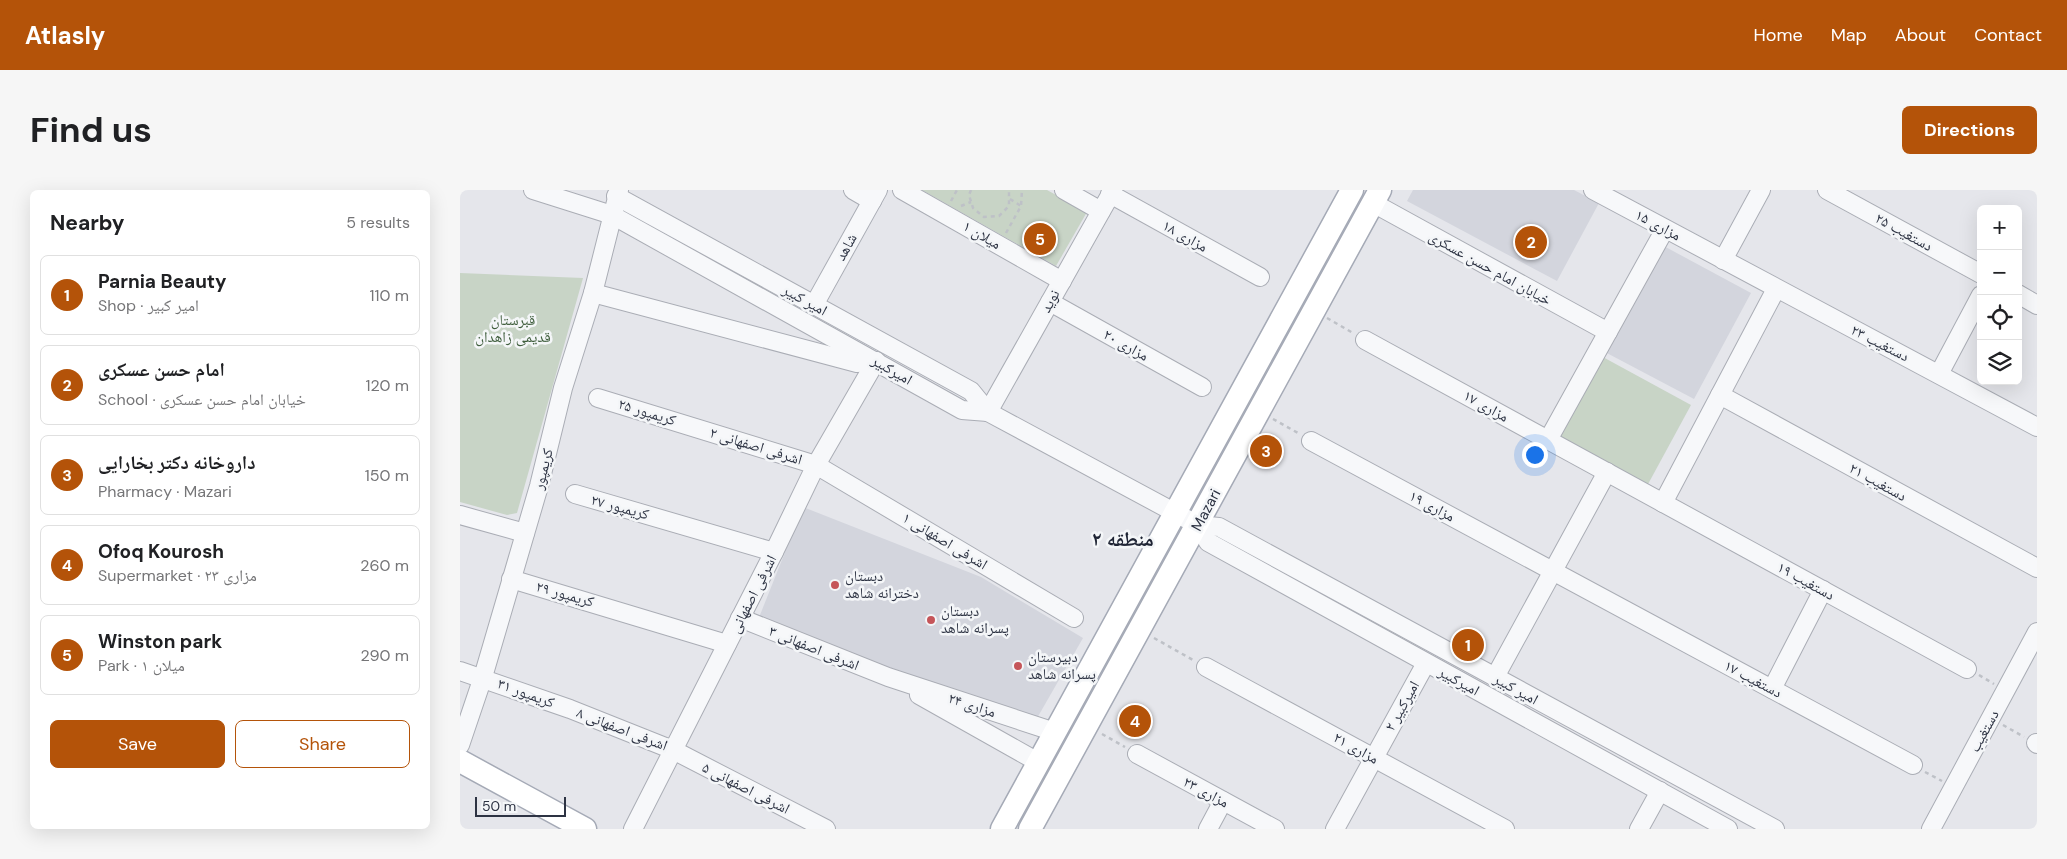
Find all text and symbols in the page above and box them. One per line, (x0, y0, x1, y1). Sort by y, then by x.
text: Atlasly (25, 20, 105, 51)
text: Home (1753, 23, 1803, 47)
text: Map (1831, 23, 1867, 47)
text: About (1895, 23, 1946, 47)
text: Contact (1974, 23, 2042, 47)
button: Directions (1902, 106, 2037, 154)
text: Find us (30, 107, 152, 153)
street label: مزاری ۱۵ (1632, 205, 1684, 245)
map controls (1977, 205, 2022, 385)
button: + (1977, 205, 2022, 250)
street label: دستغیب ۲۵ (1872, 208, 1936, 256)
text: Nearby (50, 209, 124, 237)
text: 5 results (346, 212, 410, 233)
street label: مزاری ۱۸ (1159, 215, 1211, 257)
street label: میلان ۱ (959, 216, 1005, 254)
pin: 5 (1024, 220, 1056, 258)
pin: 2 (1515, 223, 1547, 261)
street label: خیابان امام حسن عسکری (1425, 226, 1555, 310)
street label: شاهد (830, 230, 862, 264)
button: − (1977, 250, 2022, 295)
text: Parnia Beauty (98, 269, 227, 294)
street label: امیر کبیر (778, 279, 831, 320)
text: 1 (64, 285, 70, 306)
text: 110 m (370, 285, 409, 306)
street label: نوید (1036, 286, 1064, 316)
text: Shop · امیر کبیر (98, 295, 199, 316)
button: locate (1977, 295, 2022, 340)
park label: قبرستان قدیمی زاهدان (475, 310, 551, 347)
street label: دستغیب ۲۳ (1847, 320, 1913, 366)
street label: مزاری ۲۰ (1100, 324, 1152, 366)
button: layers (1977, 340, 2022, 385)
street label: امیرکبیر (867, 350, 916, 390)
text: امام حسن عسکری (98, 357, 225, 382)
text: 2 (62, 375, 72, 396)
text: 120 m (365, 375, 409, 396)
street label: مزاری ۱۷ (1460, 385, 1512, 427)
text: School · خیابان امام حسن عسکری (98, 389, 306, 410)
street label: کریمپور ۲۵ (616, 394, 678, 430)
street label: اشرفی اصفهانی ۲ (707, 422, 805, 470)
pin: 3 (1250, 432, 1282, 470)
your location (1522, 442, 1548, 468)
street label: کریمپور (528, 446, 558, 493)
text: داروخانه دکتر بخارایی (98, 450, 255, 475)
street label: دستغیب ۲۱ (1846, 458, 1910, 506)
text: 3 (62, 465, 72, 486)
text: 150 m (365, 465, 409, 486)
text: Pharmacy · Mazari (98, 481, 232, 502)
street label: Mazari (1187, 485, 1225, 535)
street label: مزاری ۱۹ (1406, 486, 1458, 526)
street label: کریمپور ۲۷ (589, 490, 651, 524)
street label: اشرفی اصفهانی ۱ (899, 508, 991, 574)
district label: منطقه ۲ (1092, 526, 1154, 552)
text: Ofoq Kourosh (98, 539, 224, 564)
street label: اشرفی اصفهانی (725, 552, 781, 636)
text: 4 (62, 555, 72, 576)
text: 260 m (360, 555, 409, 576)
street label: دستغیب ۱۹ (1774, 557, 1838, 605)
text: Supermarket · مزاری ۲۳ (98, 565, 257, 586)
place label: دبستان دخترانه شاهد (845, 566, 919, 603)
street label: کریمپور ۲۹ (534, 576, 596, 612)
marker: دبستان دخترانه شاهد (829, 579, 841, 591)
place label: دبستان پسرانه شاهد (941, 601, 1009, 638)
marker: دبستان پسرانه شاهد (925, 614, 937, 626)
street label: اشرفی اصفهانی ۳ (766, 621, 862, 675)
pin: 1 (1452, 626, 1484, 664)
text: Winston park (98, 629, 222, 654)
text: 5 (62, 645, 72, 666)
text: 290 m (360, 645, 409, 666)
place label: دبیرستان پسرانه شاهد (1028, 647, 1096, 684)
text: Park · میلان ۱ (98, 655, 185, 676)
street label: دستغیب ۱۷ (1721, 655, 1785, 703)
marker: دبیرستان پسرانه شاهد (1012, 660, 1024, 672)
street label: امیرکبیر (1434, 661, 1483, 700)
street label: امیر کبیر (1489, 668, 1542, 709)
street label: کریمپور ۳۱ (495, 673, 557, 713)
street label: امیرکبیر ۲ (1380, 677, 1424, 735)
street label: مزاری ۲۴ (946, 688, 999, 722)
street label: اشرفی اصفهانی ۸ (574, 702, 670, 756)
pin: 4 (1119, 702, 1151, 740)
street label: دستغیب (1964, 706, 2004, 756)
button: Save (50, 720, 225, 768)
button: Share (235, 720, 410, 768)
street label: مزاری ۲۱ (1330, 727, 1382, 769)
street label: اشرفی اصفهانی ۵ (699, 757, 793, 819)
street label: مزاری ۲۳ (1180, 772, 1232, 812)
scale bar (475, 794, 566, 817)
text: 50 m (482, 797, 516, 815)

